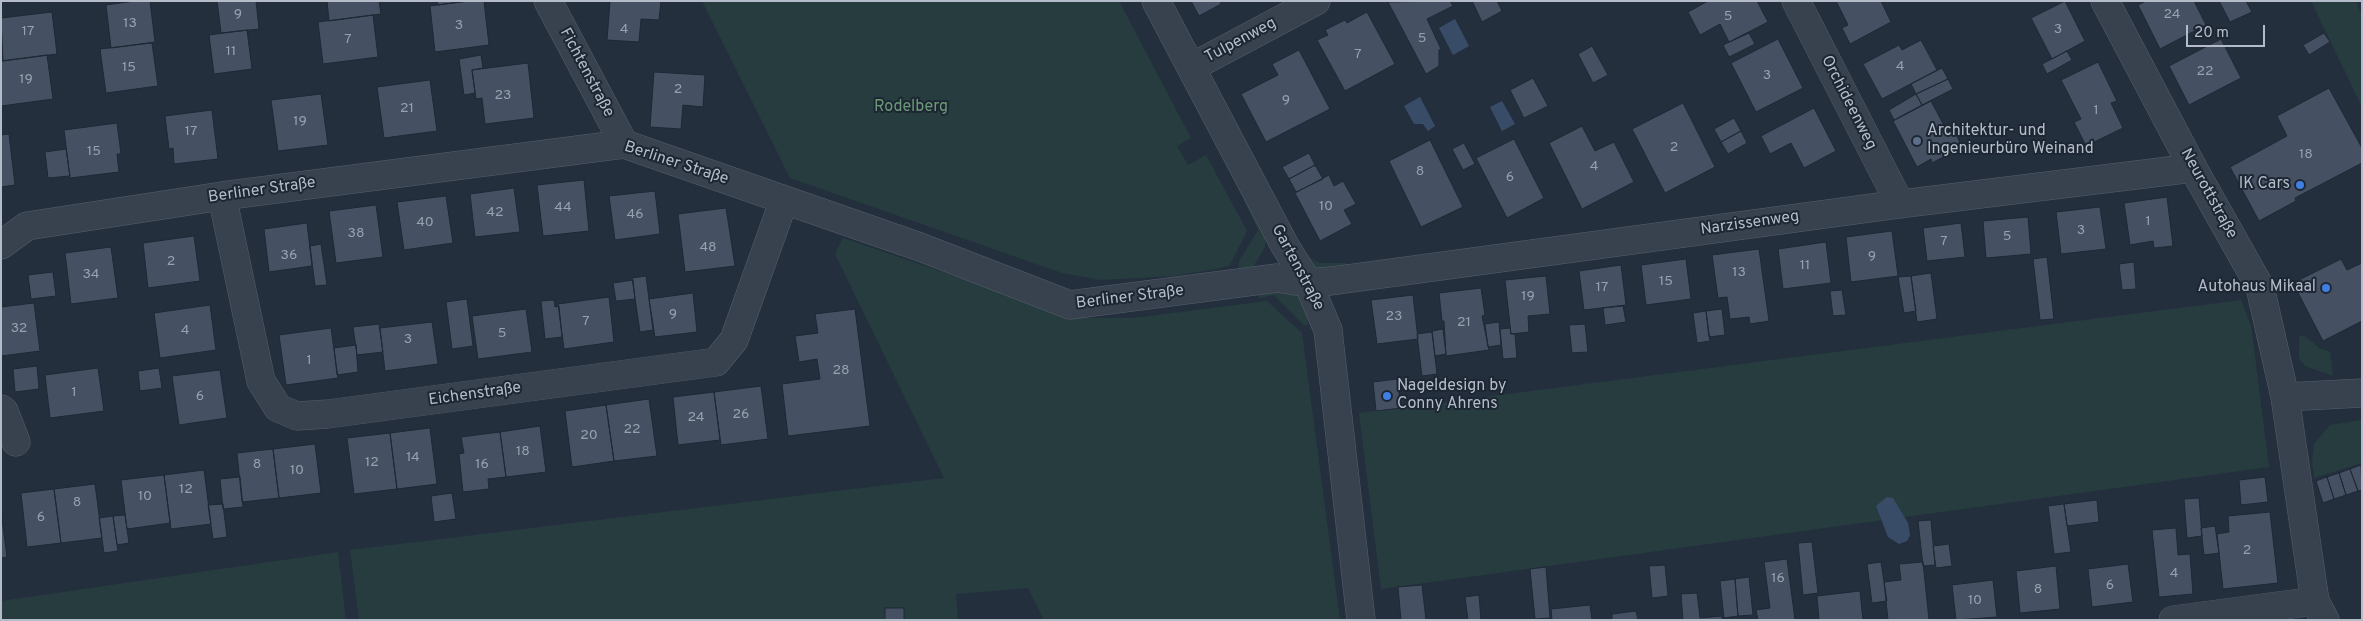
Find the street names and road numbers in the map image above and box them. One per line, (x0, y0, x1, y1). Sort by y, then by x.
street label: Tulpenweg (1202, 14, 1280, 68)
street label: Fichtenstraße (555, 25, 617, 121)
street label: Orchideenweg (1816, 53, 1880, 153)
street label: Berliner Straße (621, 138, 731, 190)
street label: Neurottstraße (2175, 146, 2241, 242)
street label: Berliner Straße (207, 174, 317, 208)
street label: Narzissenweg (1699, 208, 1801, 240)
street label: Gartenstraße (1266, 222, 1328, 314)
street label: Berliner Straße (1075, 282, 1185, 314)
street label: Eichenstraße (428, 379, 522, 411)

